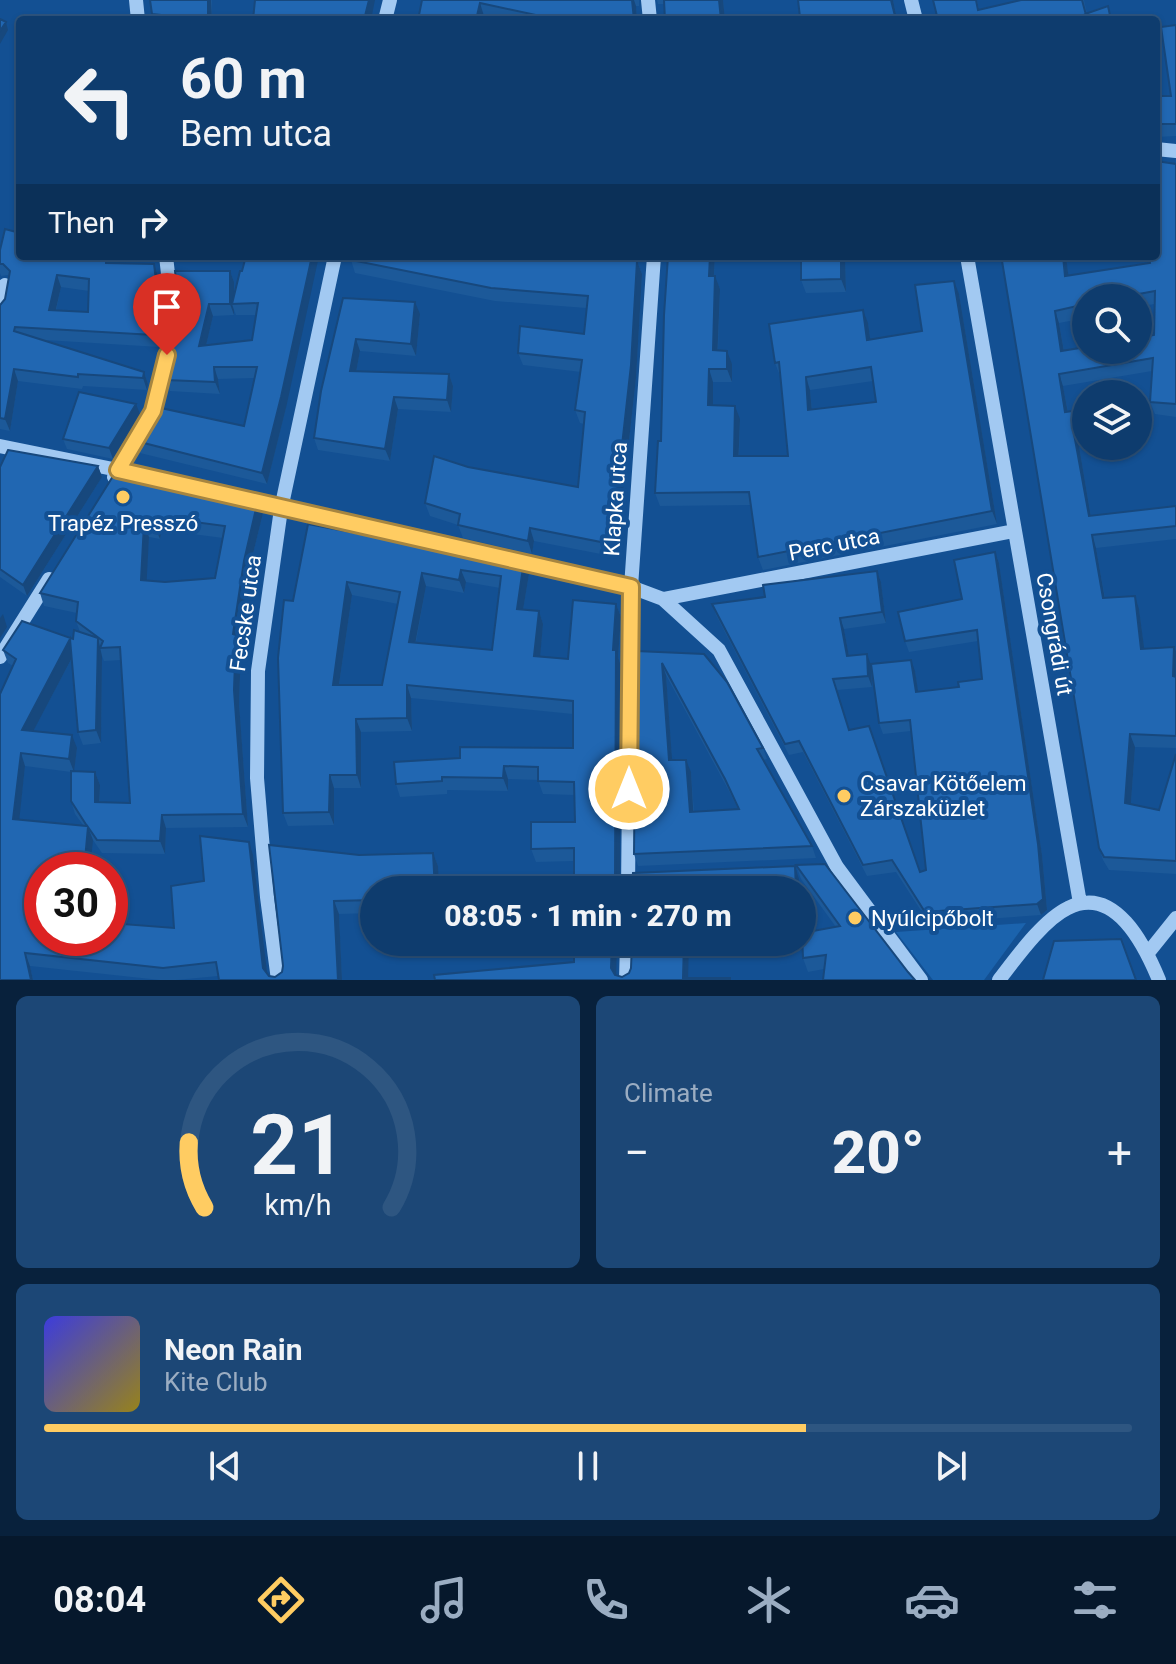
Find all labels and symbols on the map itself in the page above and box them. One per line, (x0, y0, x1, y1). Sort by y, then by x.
pin (133, 273, 201, 355)
street label: Klapka utca (599, 441, 632, 557)
marker: Trapéz Presszó (114, 488, 132, 506)
place label: Trapéz Presszó (48, 511, 198, 536)
street label: Perc utca (786, 523, 882, 566)
street label: Fecske utca (225, 553, 266, 673)
street label: Csongrádi út (1031, 571, 1078, 697)
position arrow (587, 747, 671, 831)
place label: Csavar Kötőelem Zárszaküzlet (860, 771, 1026, 821)
marker: Csavar Kötőelem Zárszaküzlet (835, 787, 853, 805)
speed limit sign: 30 (24, 852, 128, 956)
place label: Nyúlcipőbolt (871, 906, 994, 931)
marker: Nyúlcipőbolt (846, 909, 864, 927)

